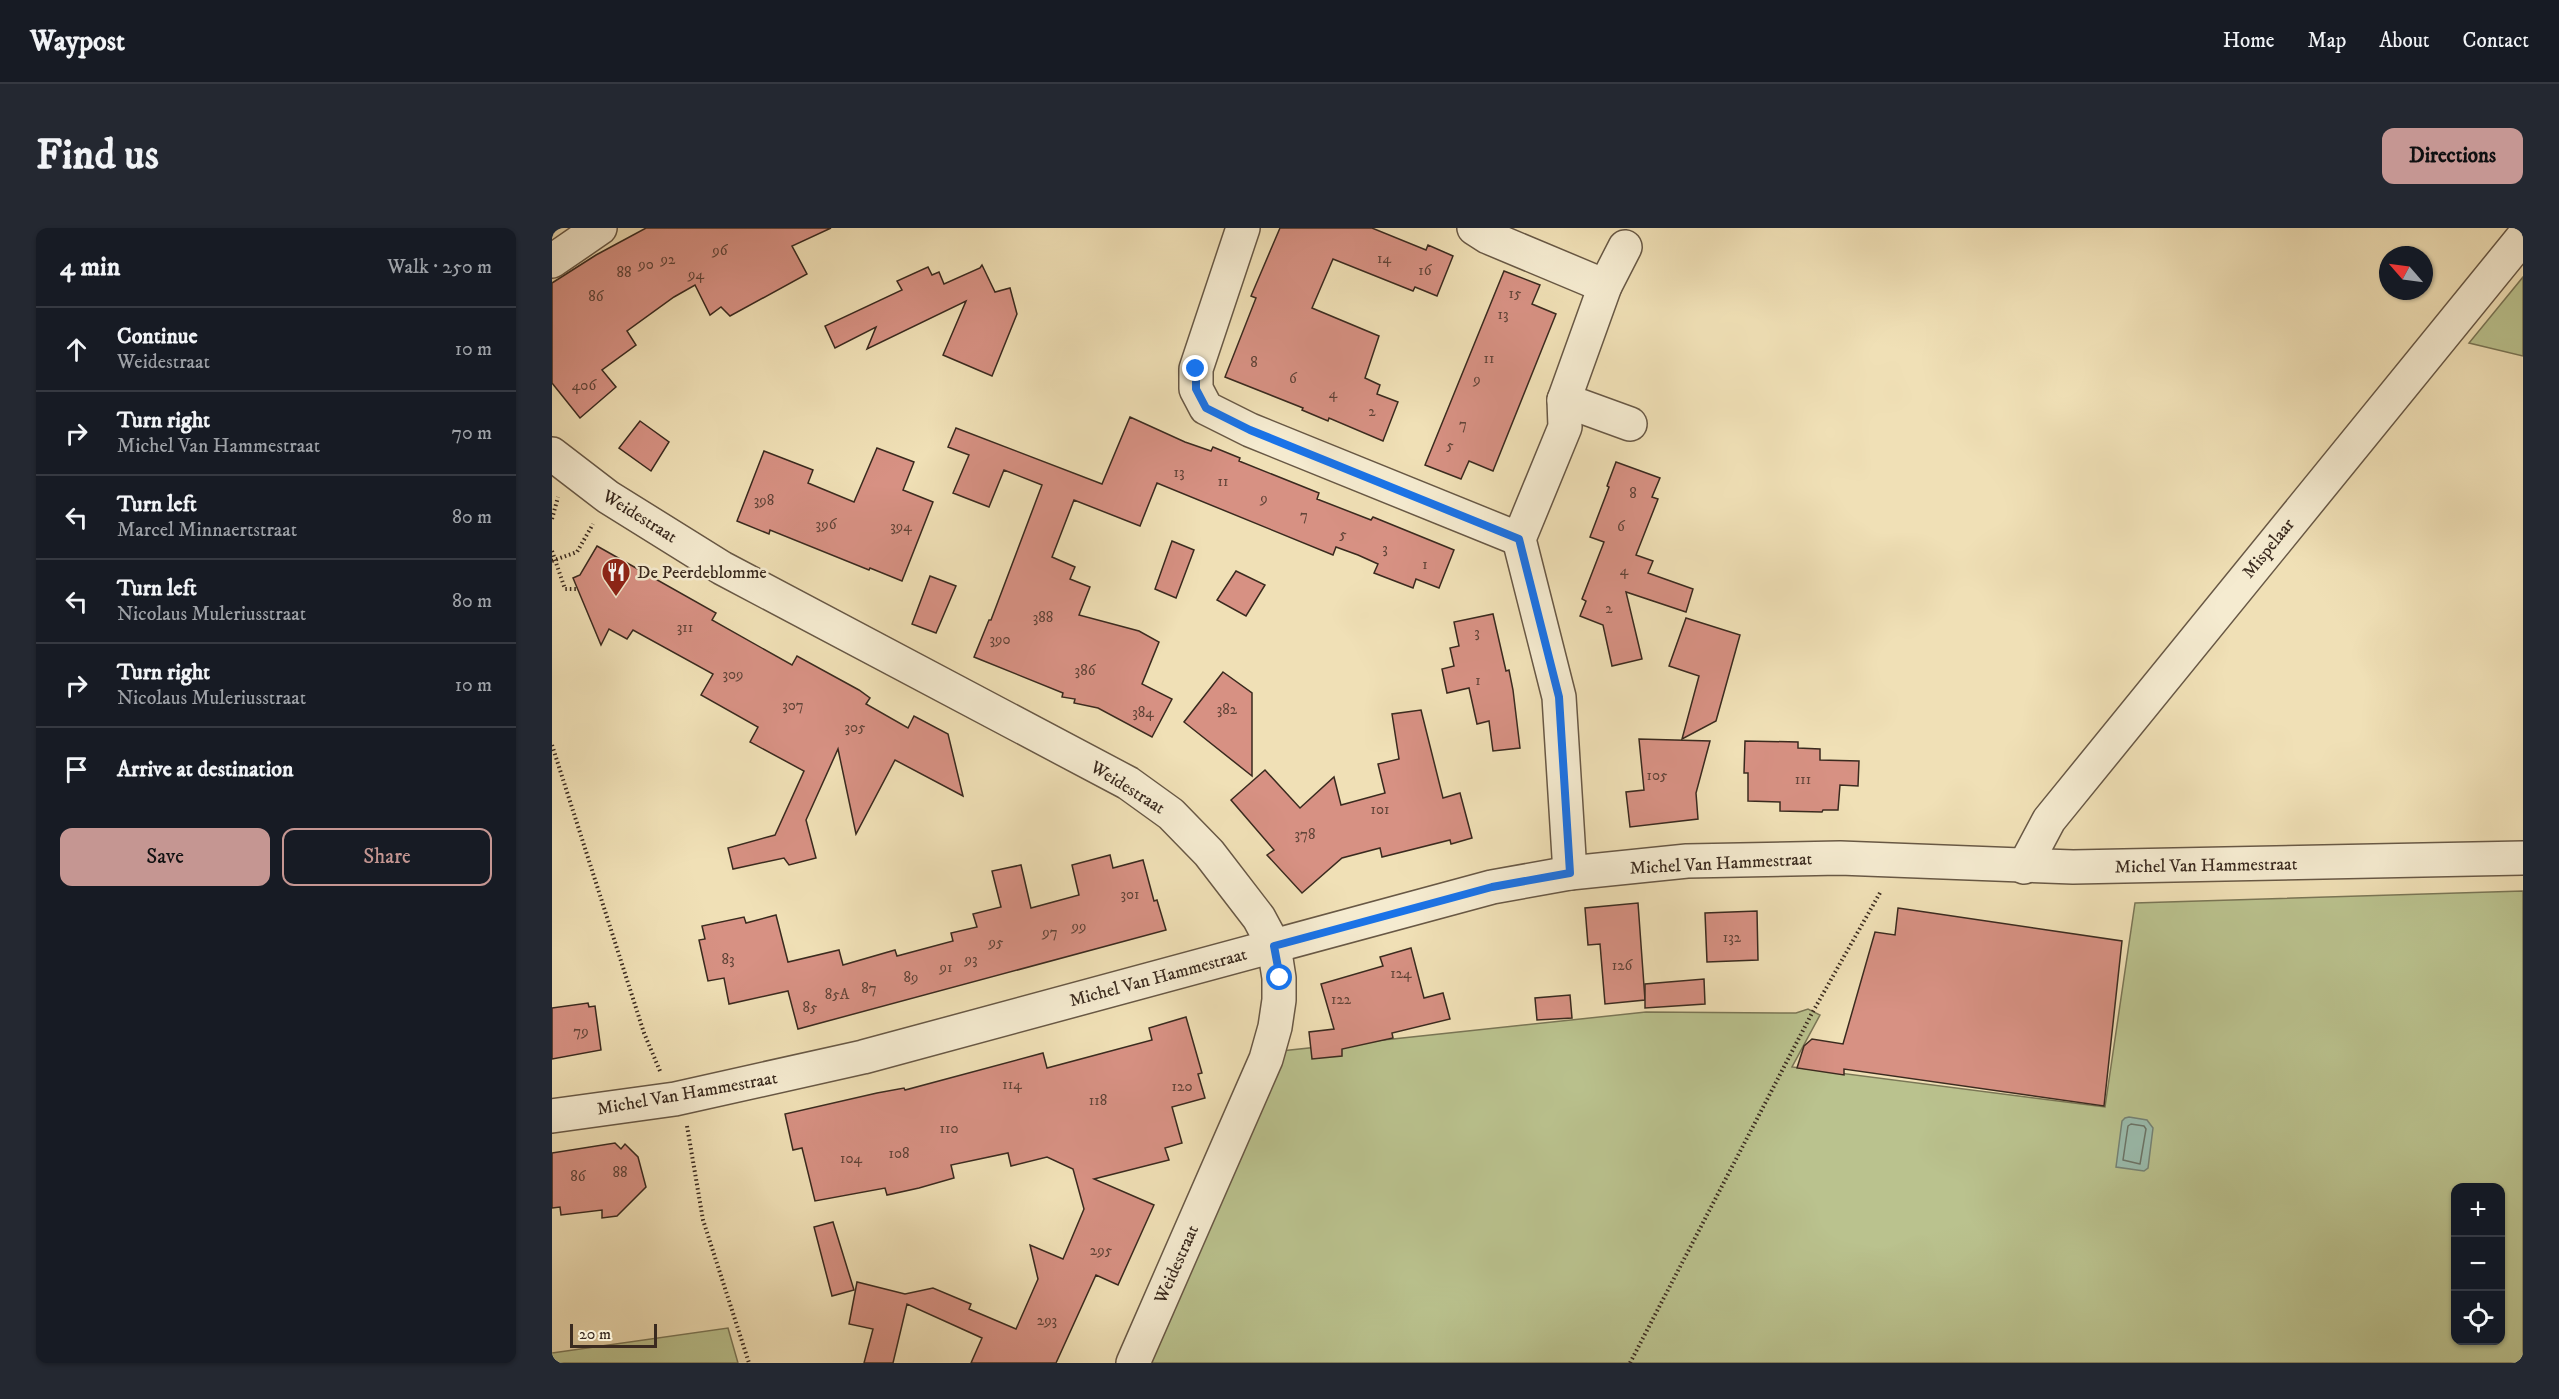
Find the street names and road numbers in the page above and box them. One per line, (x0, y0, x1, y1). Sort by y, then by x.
street label: Weidestraat (597, 485, 681, 548)
street label: Mispelaar (2238, 514, 2300, 583)
street label: Weidestraat (1085, 756, 1169, 819)
street label: Michel Van Hammestraat (1629, 848, 1813, 880)
street label: Michel Van Hammestraat (2114, 853, 2298, 879)
street label: Michel Van Hammestraat (1067, 944, 1250, 1012)
street label: Michel Van Hammestraat (595, 1067, 779, 1121)
street label: Weidestraat (1149, 1221, 1204, 1308)

